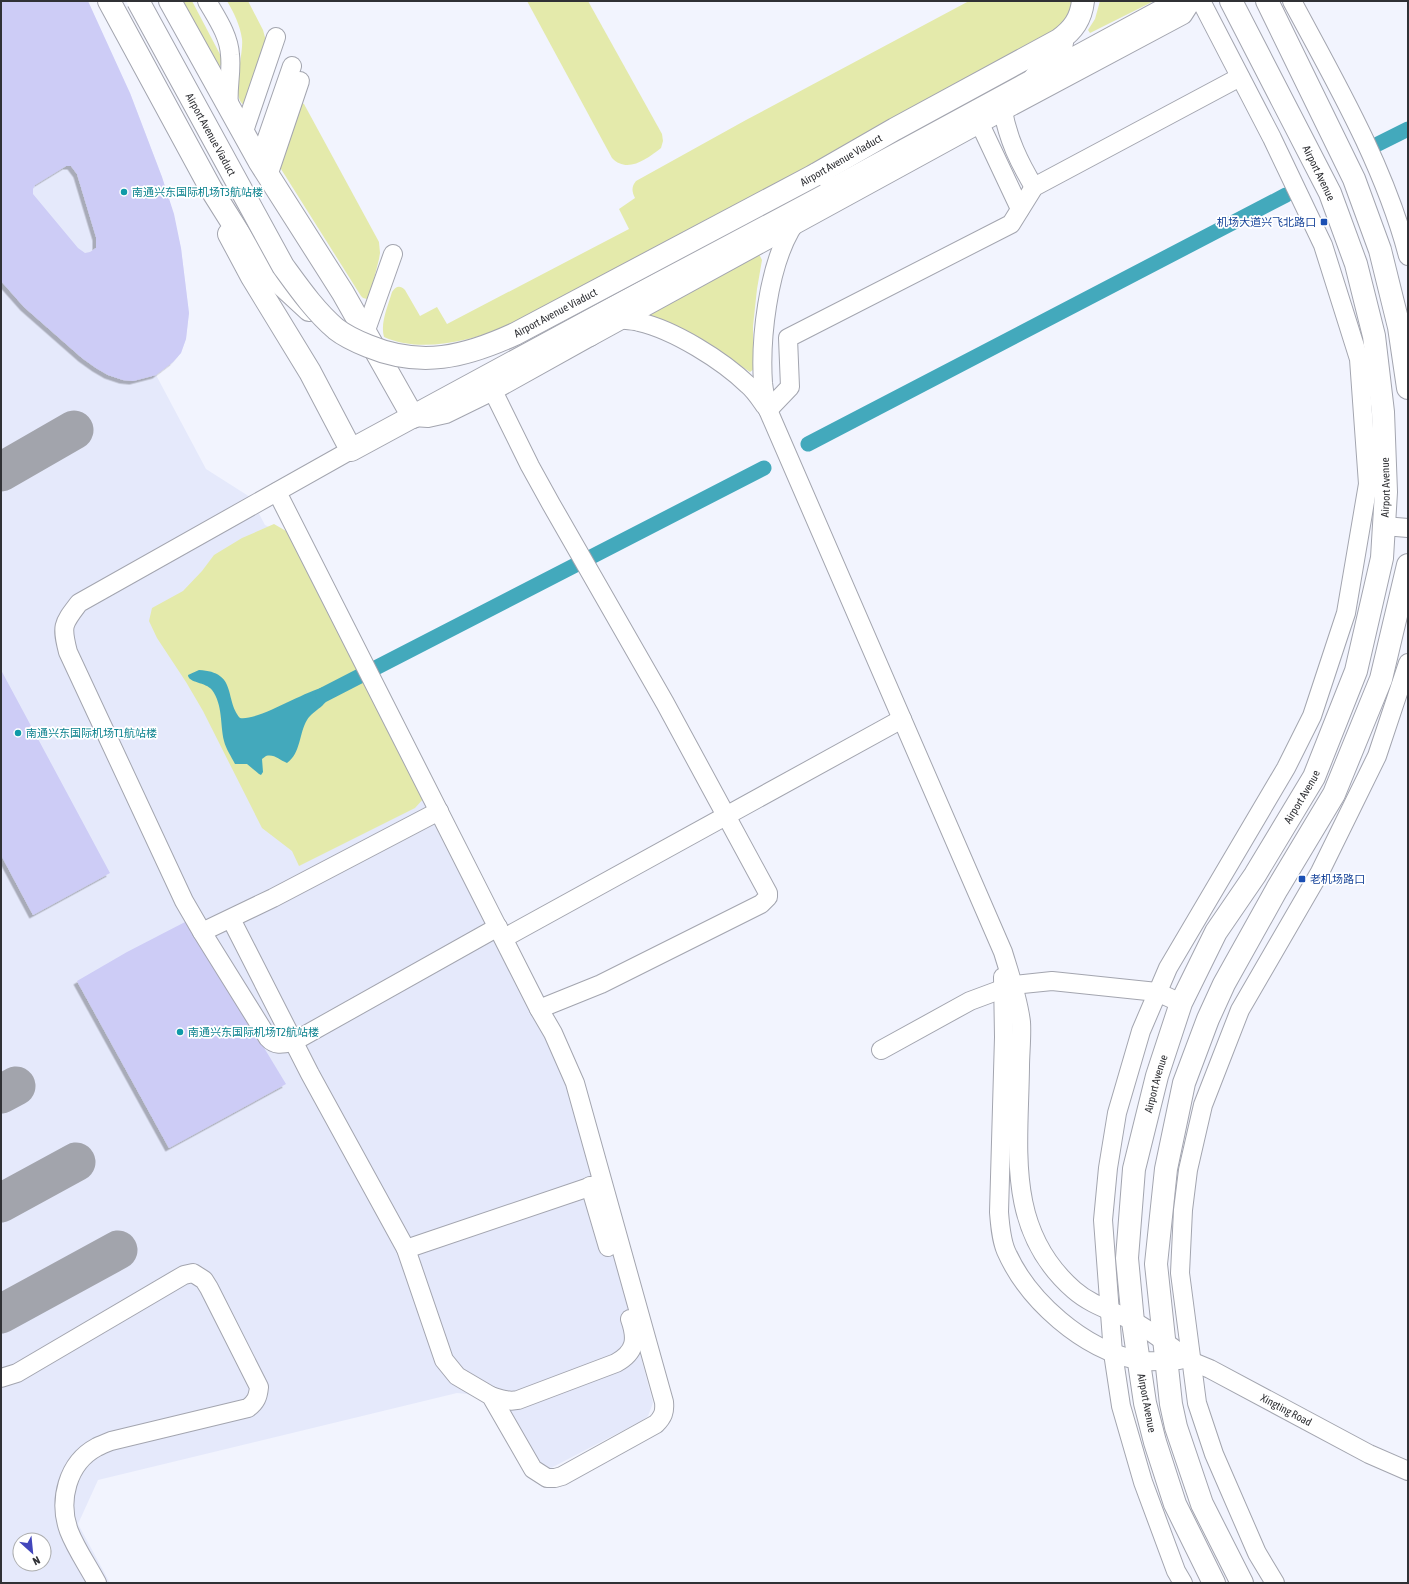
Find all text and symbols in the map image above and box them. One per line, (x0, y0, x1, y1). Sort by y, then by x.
street label: Airport Avenue Viaduct (184, 91, 238, 178)
street label: Airport Avenue Viaduct (798, 132, 884, 188)
street label: Airport Avenue (1300, 143, 1338, 203)
place label: 南通兴东国际机场T3航站楼 (132, 186, 263, 198)
marker: 南通兴东国际机场T3航站楼 (119, 187, 129, 197)
place label: 机场大道兴飞北路口 (1217, 216, 1316, 228)
marker: 机场大道兴飞北路口 (1319, 217, 1329, 227)
street label: Airport Avenue Viaduct (512, 286, 599, 340)
street label: Airport Avenue (1378, 457, 1392, 518)
place label: 南通兴东国际机场T1航站楼 (26, 727, 157, 739)
marker: 南通兴东国际机场T1航站楼 (13, 728, 23, 738)
street label: Airport Avenue (1281, 769, 1322, 826)
place label: 老机场路口 (1310, 873, 1365, 885)
marker: 老机场路口 (1297, 874, 1307, 884)
place label: 南通兴东国际机场T2航站楼 (188, 1026, 319, 1038)
marker: 南通兴东国际机场T2航站楼 (175, 1027, 185, 1037)
street label: Airport Avenue (1142, 1053, 1170, 1114)
street label: Airport Avenue (1135, 1372, 1159, 1434)
street label: Xingting Road (1259, 1391, 1314, 1428)
north arrow (12, 1532, 52, 1572)
text: N (31, 1554, 42, 1568)

